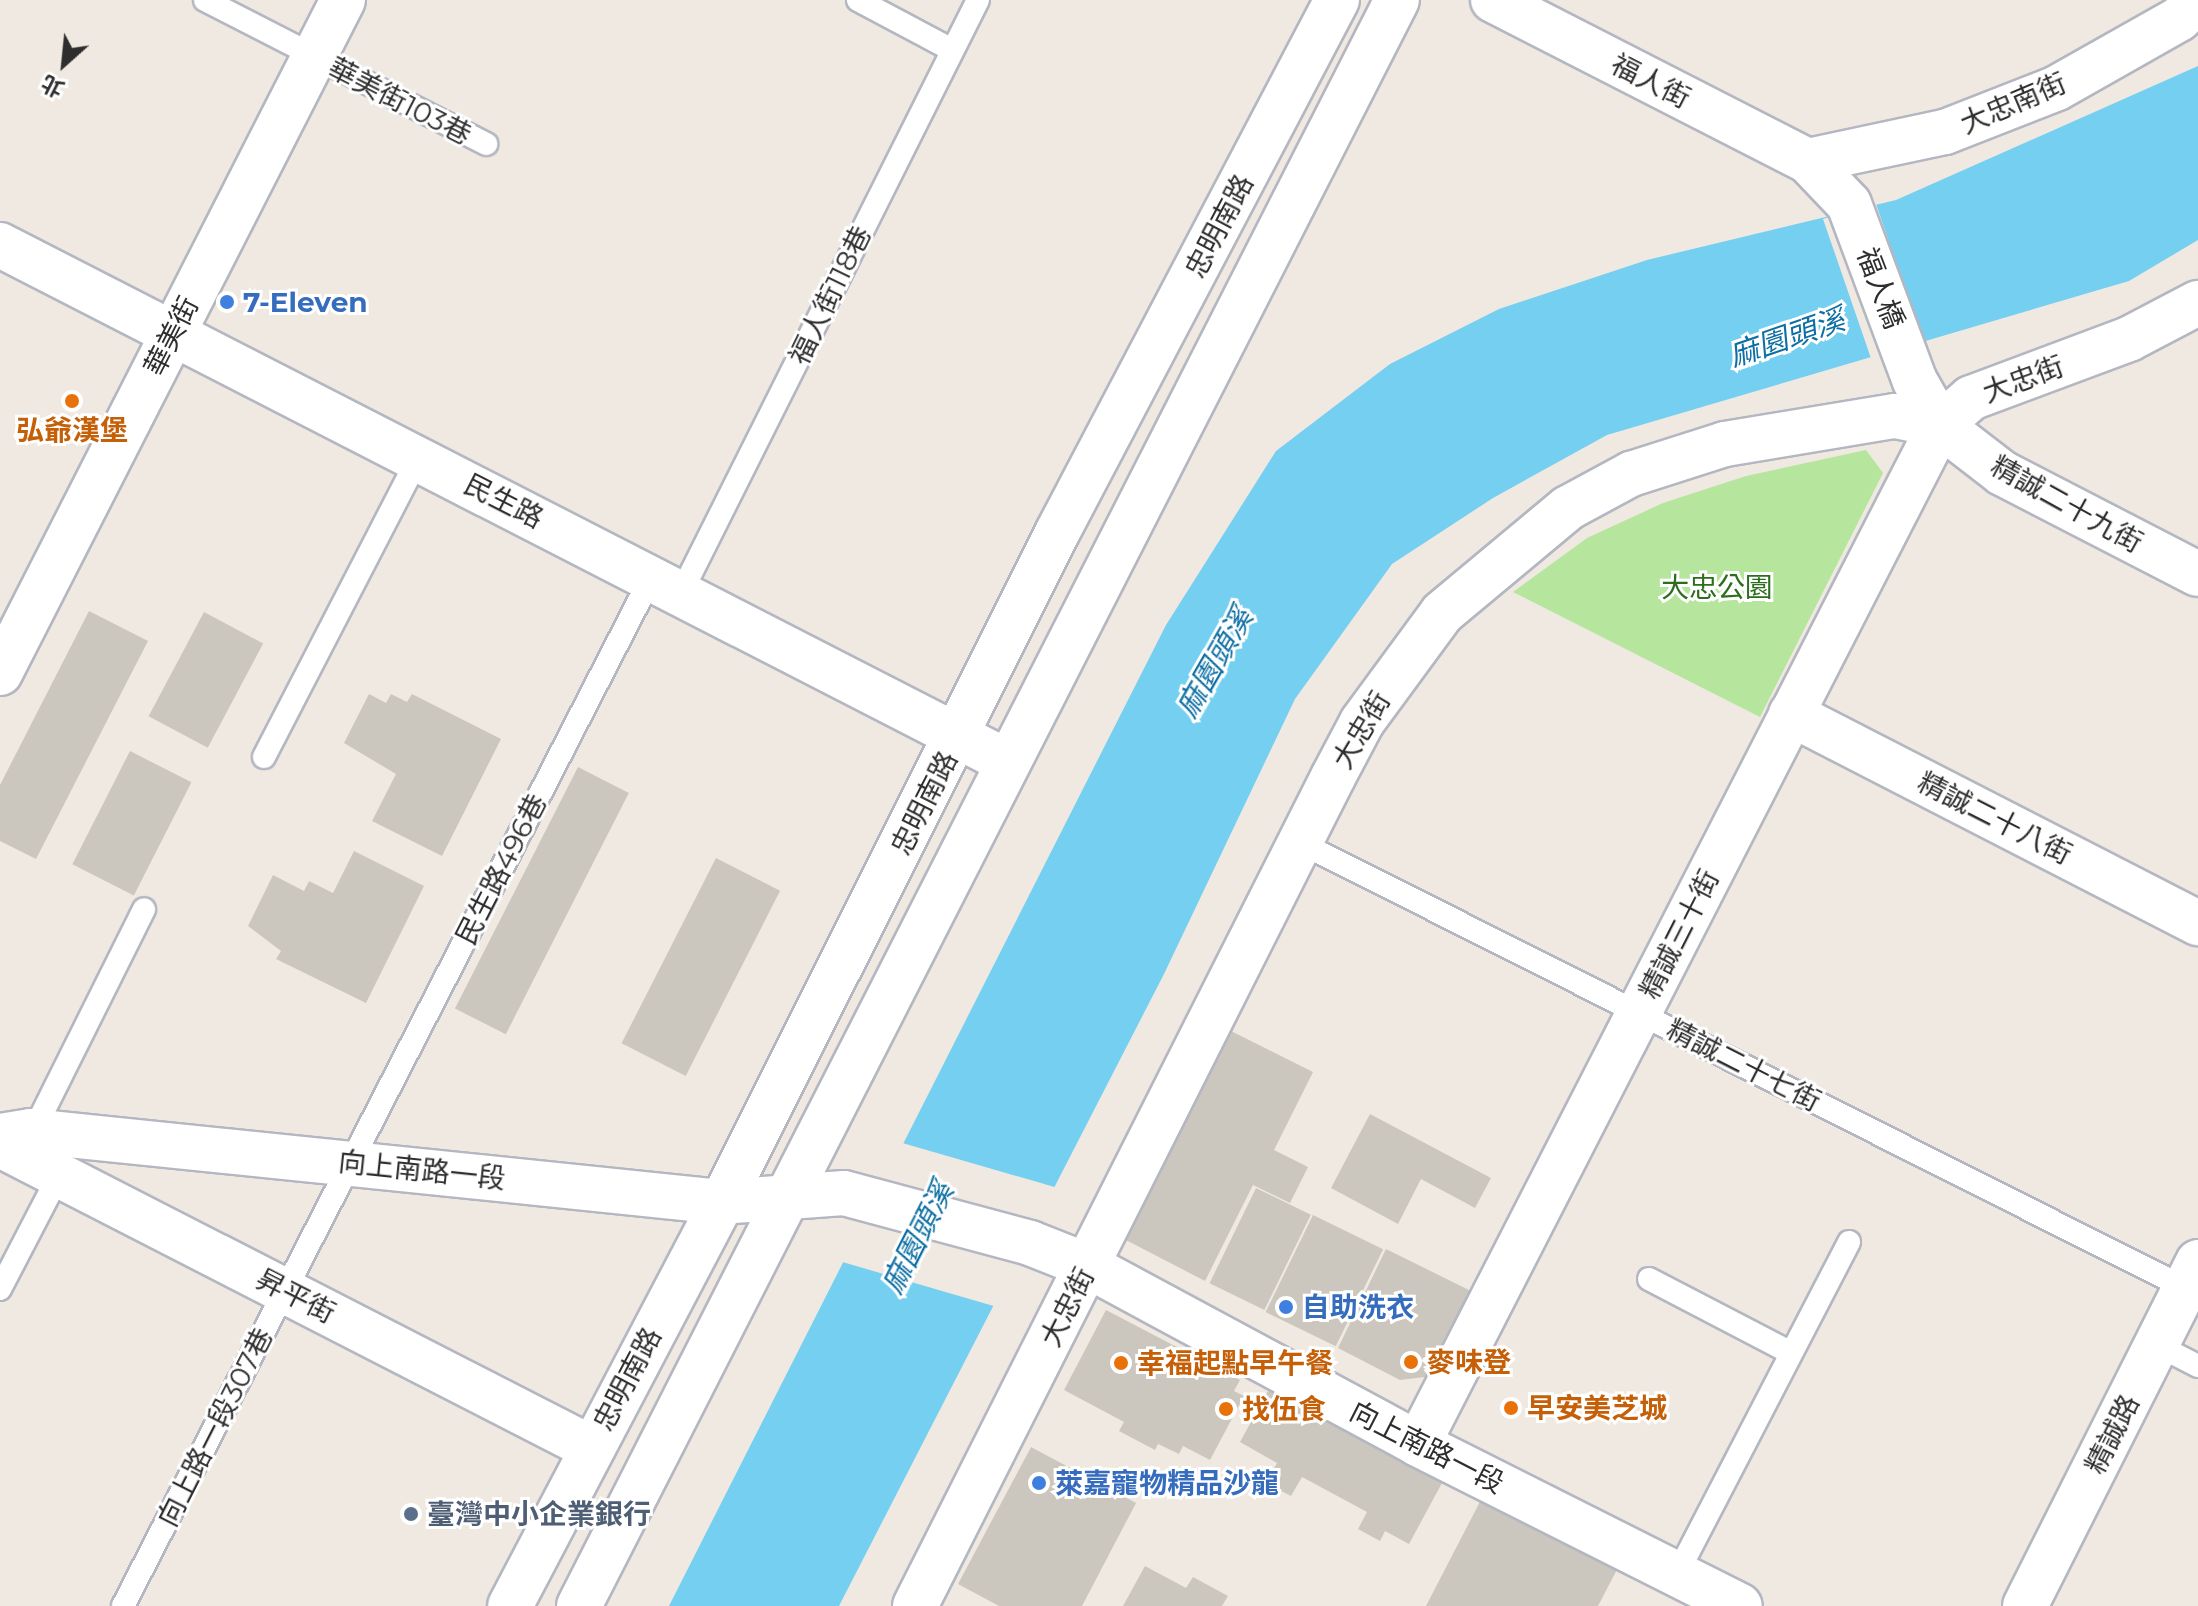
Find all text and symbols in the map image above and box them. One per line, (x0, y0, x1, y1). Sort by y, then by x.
north arrow (24, 24, 104, 104)
street label: 福人街 (1606, 47, 1696, 115)
street label: 華美街103巷 (323, 51, 477, 151)
street label: 大忠南街 (1955, 66, 2071, 140)
text: 北 (37, 69, 69, 103)
street label: 忠明南路 (1178, 169, 1260, 283)
street label: 福人街118巷 (782, 220, 878, 370)
street label: 福人橋 (1850, 243, 1912, 333)
place label: 7-Eleven (243, 285, 368, 319)
street label: 華美街 (137, 291, 205, 381)
marker: 7-Eleven (218, 293, 236, 311)
water label: 麻園頭溪 (1724, 301, 1850, 375)
street label: 大忠街 (1978, 349, 2068, 409)
marker: 弘爺漢堡 (63, 392, 81, 410)
place label: 弘爺漢堡 (16, 413, 128, 447)
street label: 精誠二十九街 (1985, 449, 2149, 559)
street label: 民生路 (459, 467, 549, 535)
park label: 大忠公園 (1661, 570, 1773, 604)
water label: 麻園頭溪 (1169, 602, 1261, 724)
street label: 大忠街 (1325, 685, 1397, 775)
street label: 忠明南路 (884, 745, 964, 861)
street label: 精誠二十八街 (1913, 765, 2077, 871)
street label: 民生路496巷 (449, 788, 553, 950)
street label: 精誠三十街 (1632, 864, 1726, 1004)
street label: 精誠二十七街 (1662, 1012, 1826, 1118)
street label: 向上南路一段 (337, 1145, 507, 1195)
water label: 麻園頭溪 (875, 1176, 961, 1300)
street label: 昇平街 (251, 1262, 341, 1330)
street label: 大忠街 (1033, 1262, 1101, 1352)
place label: 自助洗衣 (1302, 1290, 1414, 1324)
marker: 自助洗衣 (1277, 1298, 1295, 1316)
street label: 向上路一段307巷 (150, 1322, 280, 1532)
street label: 忠明南路 (586, 1322, 668, 1436)
place label: 麥味登 (1427, 1345, 1511, 1379)
place label: 幸福起點早午餐 (1137, 1346, 1333, 1380)
marker: 麥味登 (1402, 1353, 1420, 1371)
marker: 幸福起點早午餐 (1112, 1354, 1130, 1372)
street label: 精誠路 (2078, 1389, 2146, 1479)
place label: 早安美芝城 (1527, 1391, 1667, 1425)
place label: 找伍食 (1242, 1392, 1326, 1426)
street label: 向上南路一段 (1345, 1394, 1509, 1500)
marker: 早安美芝城 (1502, 1399, 1520, 1417)
marker: 找伍食 (1217, 1400, 1235, 1418)
place label: 萊嘉寵物精品沙龍 (1055, 1466, 1279, 1500)
marker: 萊嘉寵物精品沙龍 (1030, 1474, 1048, 1492)
place label: 臺灣中小企業銀行 (427, 1497, 651, 1531)
marker: 臺灣中小企業銀行 (402, 1505, 420, 1523)

